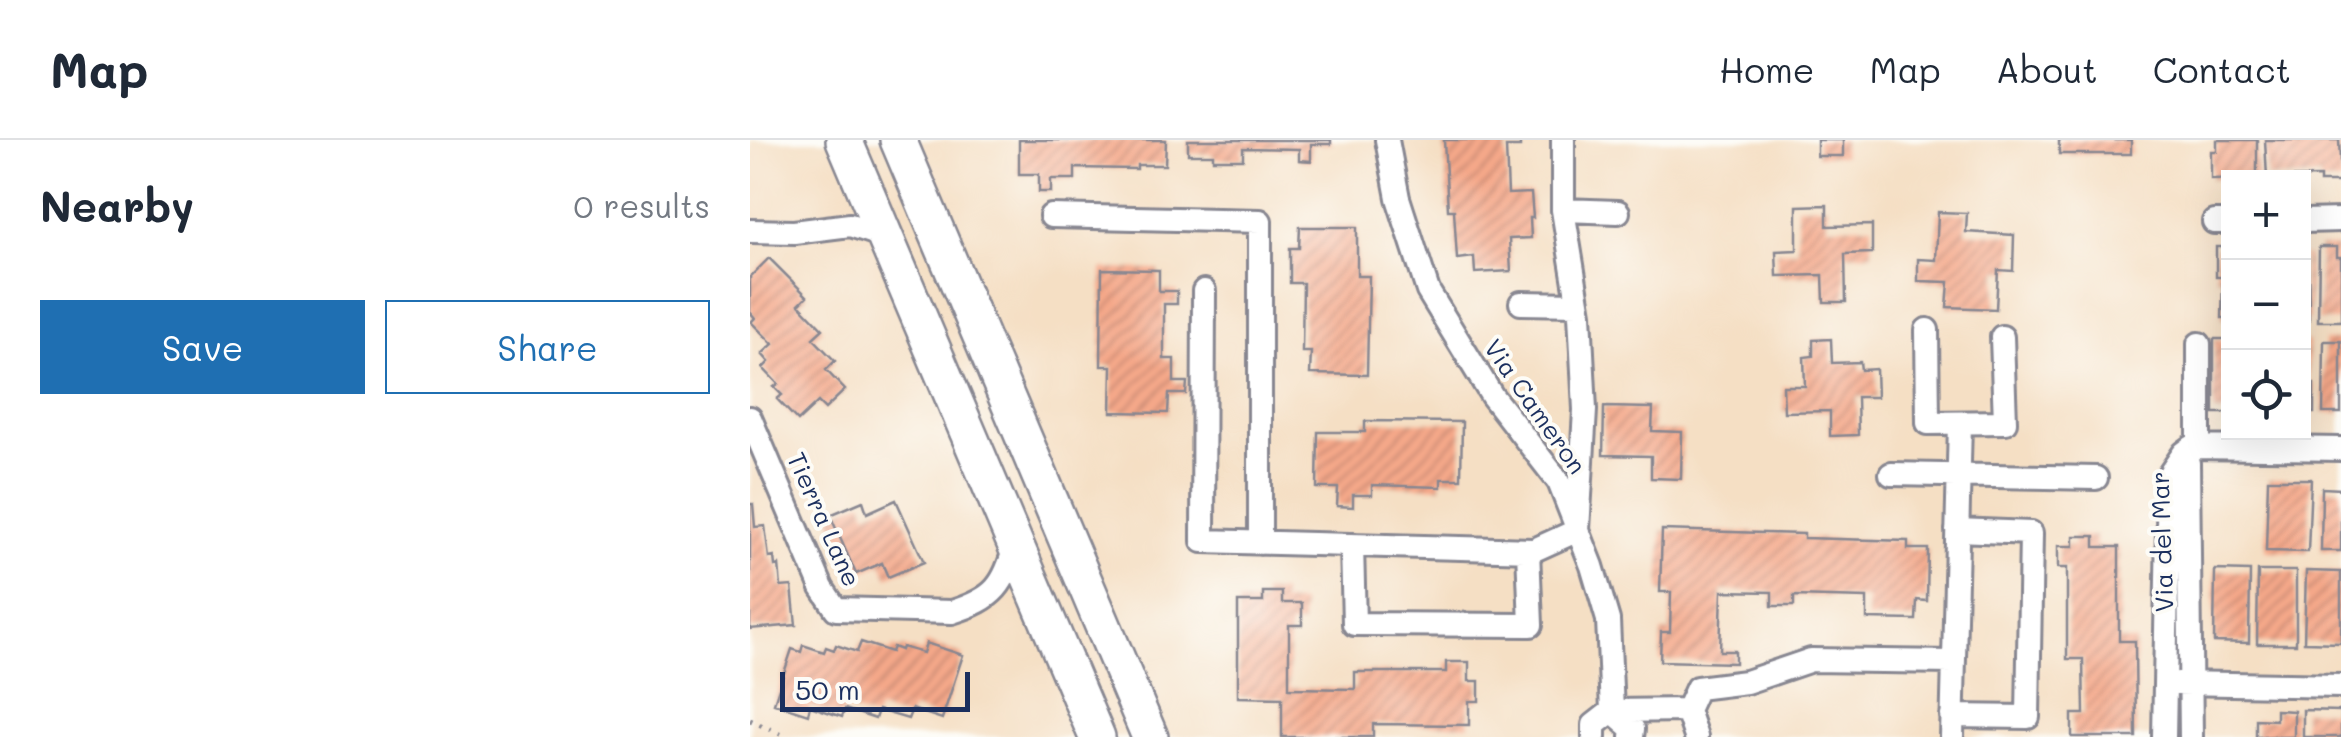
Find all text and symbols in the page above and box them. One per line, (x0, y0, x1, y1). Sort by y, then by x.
text: Map (50, 38, 149, 100)
text: Home (1719, 46, 1815, 92)
text: Map (1870, 46, 1941, 92)
text: About (1996, 46, 2098, 92)
text: Contact (2153, 46, 2291, 92)
map controls (2221, 170, 2311, 440)
button: + (2221, 170, 2311, 260)
text: Nearby (40, 178, 194, 233)
text: 0 results (573, 184, 710, 226)
button: − (2221, 260, 2311, 350)
button: Save (40, 300, 365, 394)
button: Share (385, 300, 710, 394)
street label: Via Cameron (1478, 332, 1594, 480)
button: locate (2221, 350, 2311, 440)
street label: Tierra Lane (781, 447, 869, 591)
street label: Via del Mar (2143, 471, 2179, 613)
scale bar (780, 667, 970, 712)
text: 50 m (795, 671, 860, 707)

